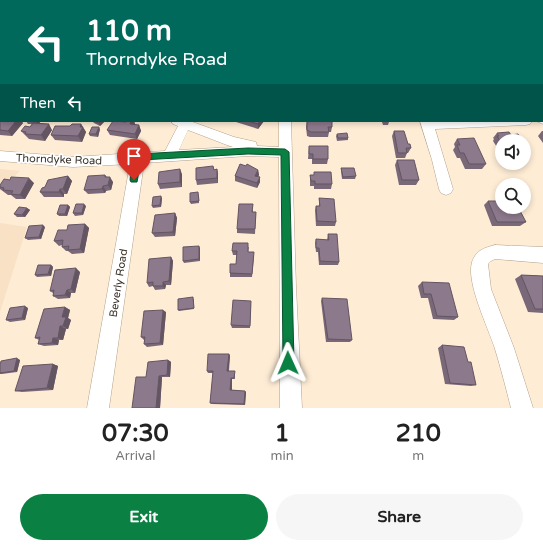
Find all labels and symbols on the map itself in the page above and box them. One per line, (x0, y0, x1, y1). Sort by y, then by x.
pin (117, 139, 151, 180)
street label: Thorndyke Road (16, 151, 102, 168)
street label: Beverly Road (107, 248, 130, 318)
position arrow (267, 342, 309, 384)

